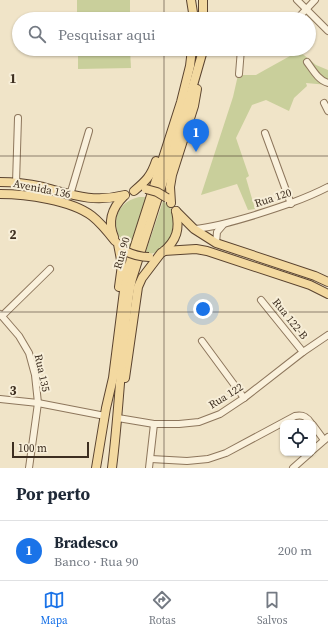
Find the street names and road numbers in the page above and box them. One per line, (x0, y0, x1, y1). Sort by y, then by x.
street label: Avenida 136 (12, 176, 73, 202)
street label: Rua 120 (253, 185, 294, 211)
street label: Rua 90 (110, 235, 134, 271)
street label: Rua 122-B (269, 295, 311, 343)
street label: Rua 135 (31, 353, 53, 394)
street label: Rua 122 (206, 379, 247, 412)

